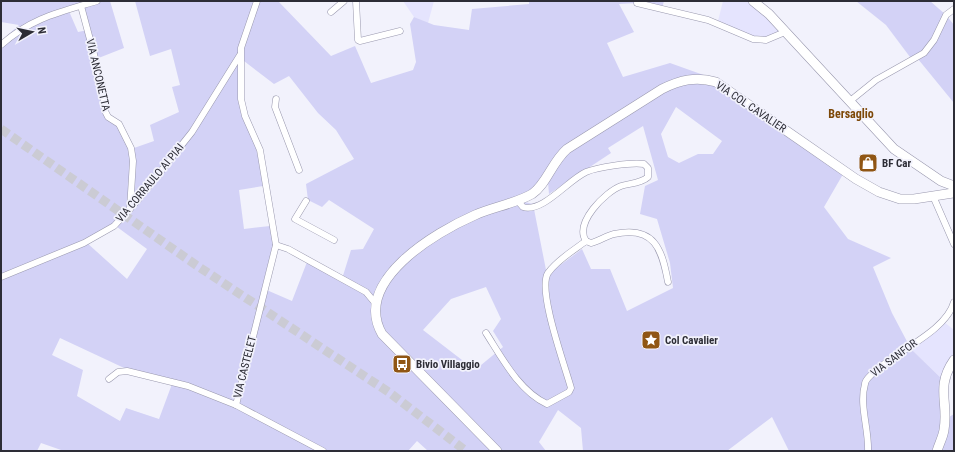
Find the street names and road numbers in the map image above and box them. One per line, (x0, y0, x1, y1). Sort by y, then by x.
street label: VIA ANCONETTA (83, 38, 113, 113)
street label: VIA COL CAVALIER (713, 79, 789, 135)
street label: VIA CORRAULO AI PIAI (113, 141, 187, 225)
street label: VIA CASTELET (231, 334, 259, 400)
street label: VIA SANFOR (868, 336, 920, 380)

